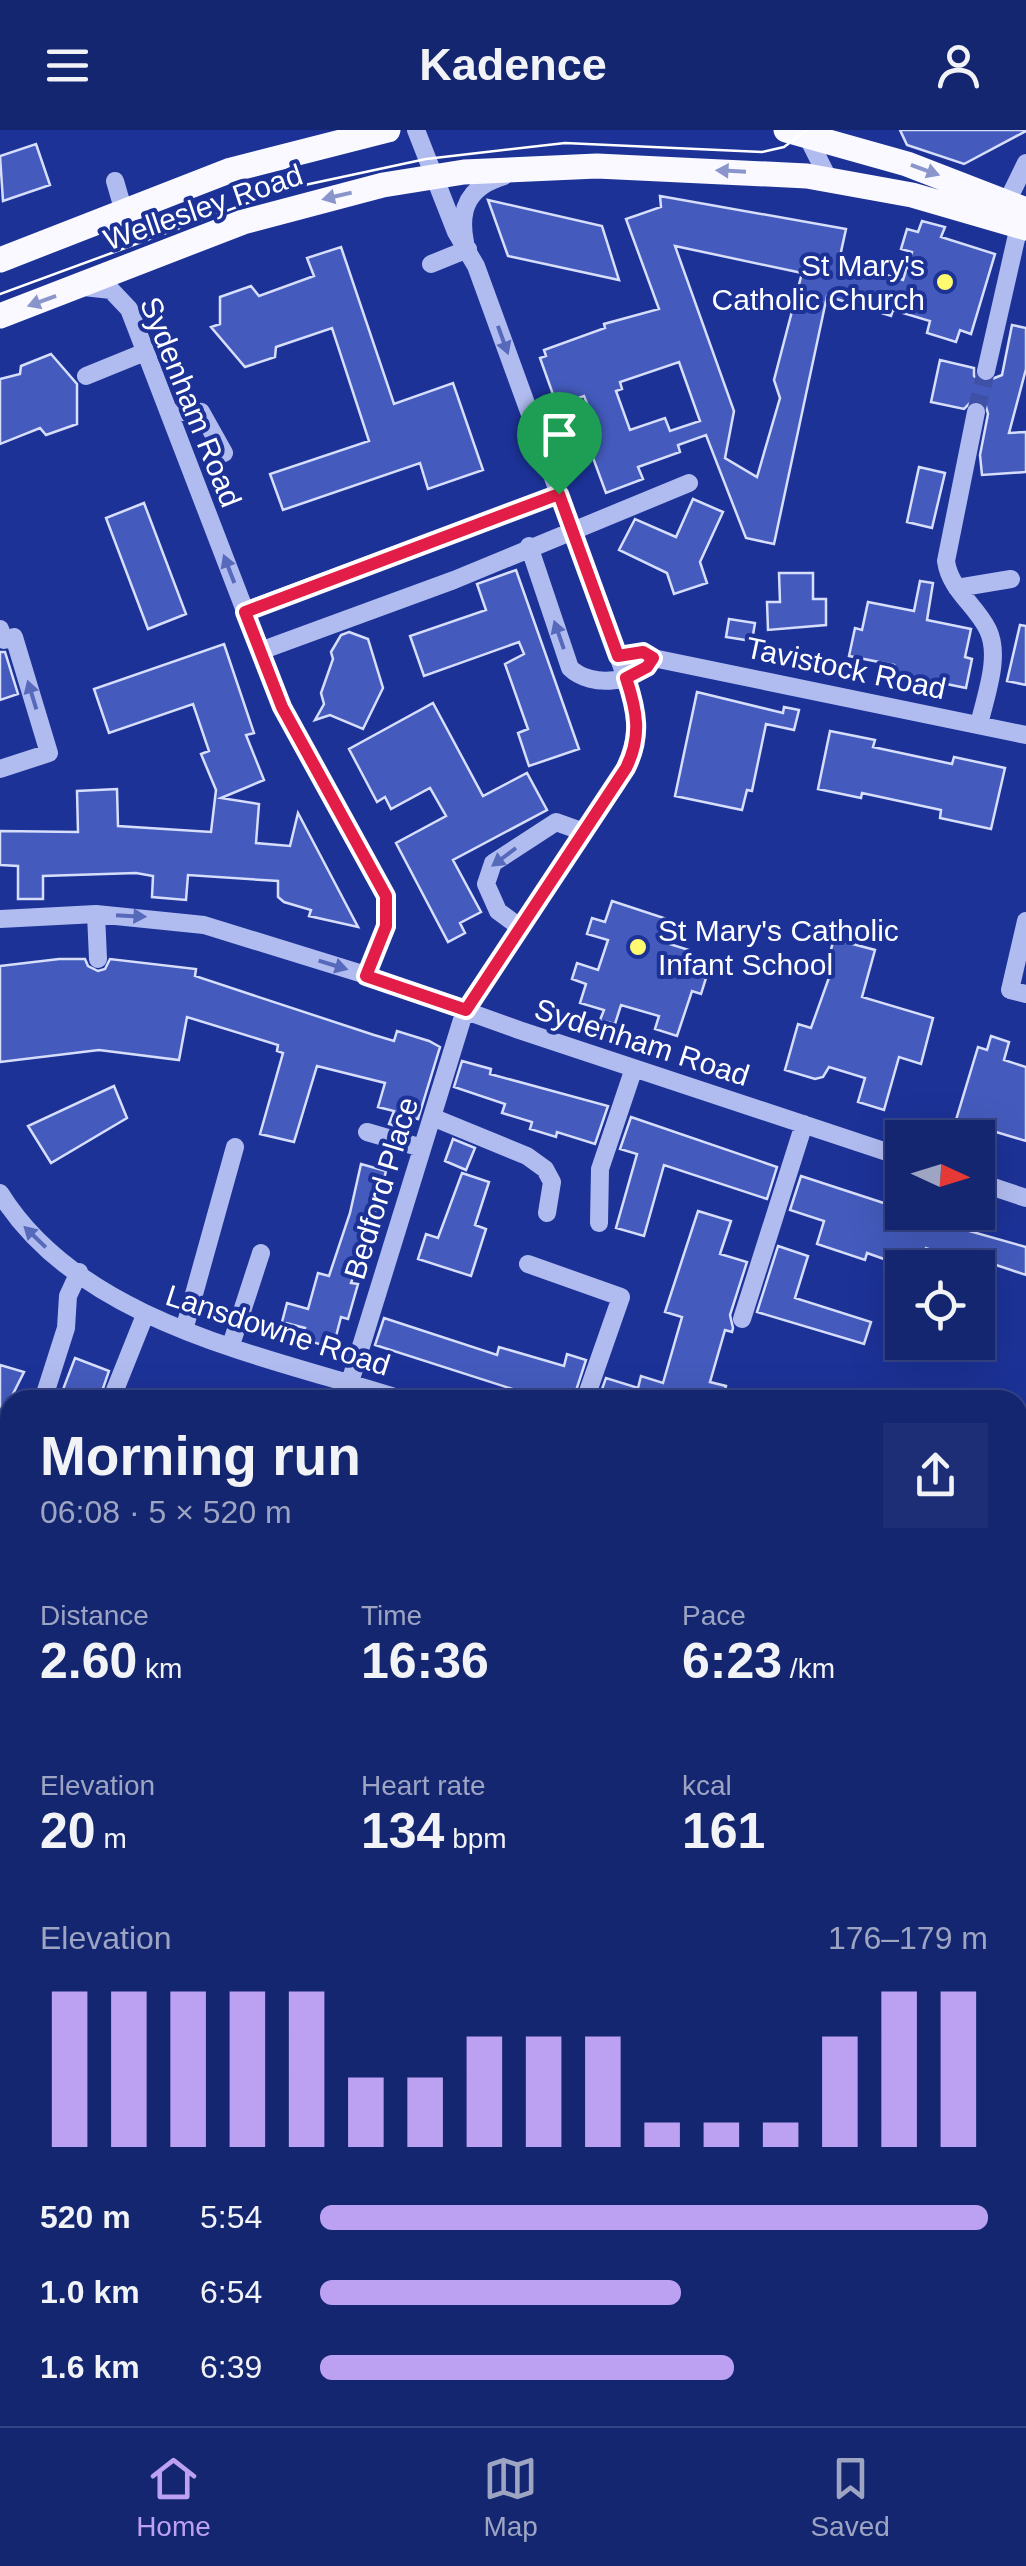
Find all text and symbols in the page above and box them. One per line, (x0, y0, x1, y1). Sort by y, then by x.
icon: menu (40, 38, 95, 93)
icon: person (931, 38, 986, 93)
text: Kadence (419, 39, 607, 90)
street label: Wellesley Road (99, 158, 307, 256)
one-way arrow (714, 163, 746, 179)
one-way arrow (910, 163, 940, 178)
one-way arrow (321, 189, 352, 204)
place label: St Mary's Catholic Church (712, 249, 925, 316)
marker: St Mary's Catholic Church (934, 271, 956, 293)
street label: Sydenham Road (134, 292, 248, 512)
one-way arrow (26, 294, 56, 309)
one-way arrow (496, 325, 511, 355)
pin (517, 392, 602, 495)
icon: arrive (532, 407, 587, 462)
one-way arrow (220, 553, 236, 583)
one-way arrow (551, 620, 566, 650)
street label: Tavistock Road (743, 631, 949, 705)
one-way arrow (24, 679, 39, 710)
one-way arrow (492, 846, 518, 867)
one-way arrow (116, 908, 148, 924)
place label: St Mary's Catholic Infant School (658, 914, 899, 981)
marker: St Mary's Catholic Infant School (627, 936, 649, 958)
one-way arrow (319, 958, 349, 973)
street label: Sydenham Road (531, 992, 753, 1092)
street label: Bedford Place (338, 1093, 424, 1283)
north arrow (885, 1120, 995, 1230)
map controls (885, 1120, 995, 1360)
one-way arrow (24, 1226, 48, 1249)
button: locate (885, 1250, 995, 1360)
street label: Lansdowne Road (162, 1278, 394, 1382)
button: share (883, 1423, 988, 1528)
text: Morning run (40, 1425, 361, 1487)
text: 06:08 · 5 × 520 m (40, 1494, 292, 1530)
text: Distance (40, 1600, 149, 1631)
text: Time (361, 1600, 422, 1631)
text: Pace (682, 1600, 746, 1631)
text: 2.60 (40, 1633, 137, 1689)
text: 16:36 (361, 1633, 489, 1689)
text: 6:23 (682, 1633, 782, 1689)
text: km (137, 1653, 182, 1684)
text: /km (782, 1653, 835, 1684)
text: Elevation (40, 1770, 155, 1801)
text: Heart rate (361, 1770, 486, 1801)
text: kcal (682, 1770, 732, 1801)
text: 20 (40, 1803, 96, 1859)
text: 134 (361, 1803, 444, 1859)
text: 161 (682, 1803, 765, 1859)
text: m (96, 1823, 127, 1854)
text: bpm (444, 1823, 507, 1854)
text: Elevation (40, 1920, 172, 1956)
text: 176–179 m (828, 1920, 988, 1956)
text: 520 m (40, 2199, 131, 2235)
text: 5:54 (200, 2199, 262, 2235)
text: 1.0 km (40, 2274, 140, 2310)
text: 6:54 (200, 2274, 262, 2310)
text: 1.6 km (40, 2349, 140, 2385)
text: 6:39 (200, 2349, 262, 2385)
tab: Home (136, 2451, 211, 2543)
tab: Map (483, 2451, 538, 2543)
tab: Saved (810, 2451, 890, 2543)

